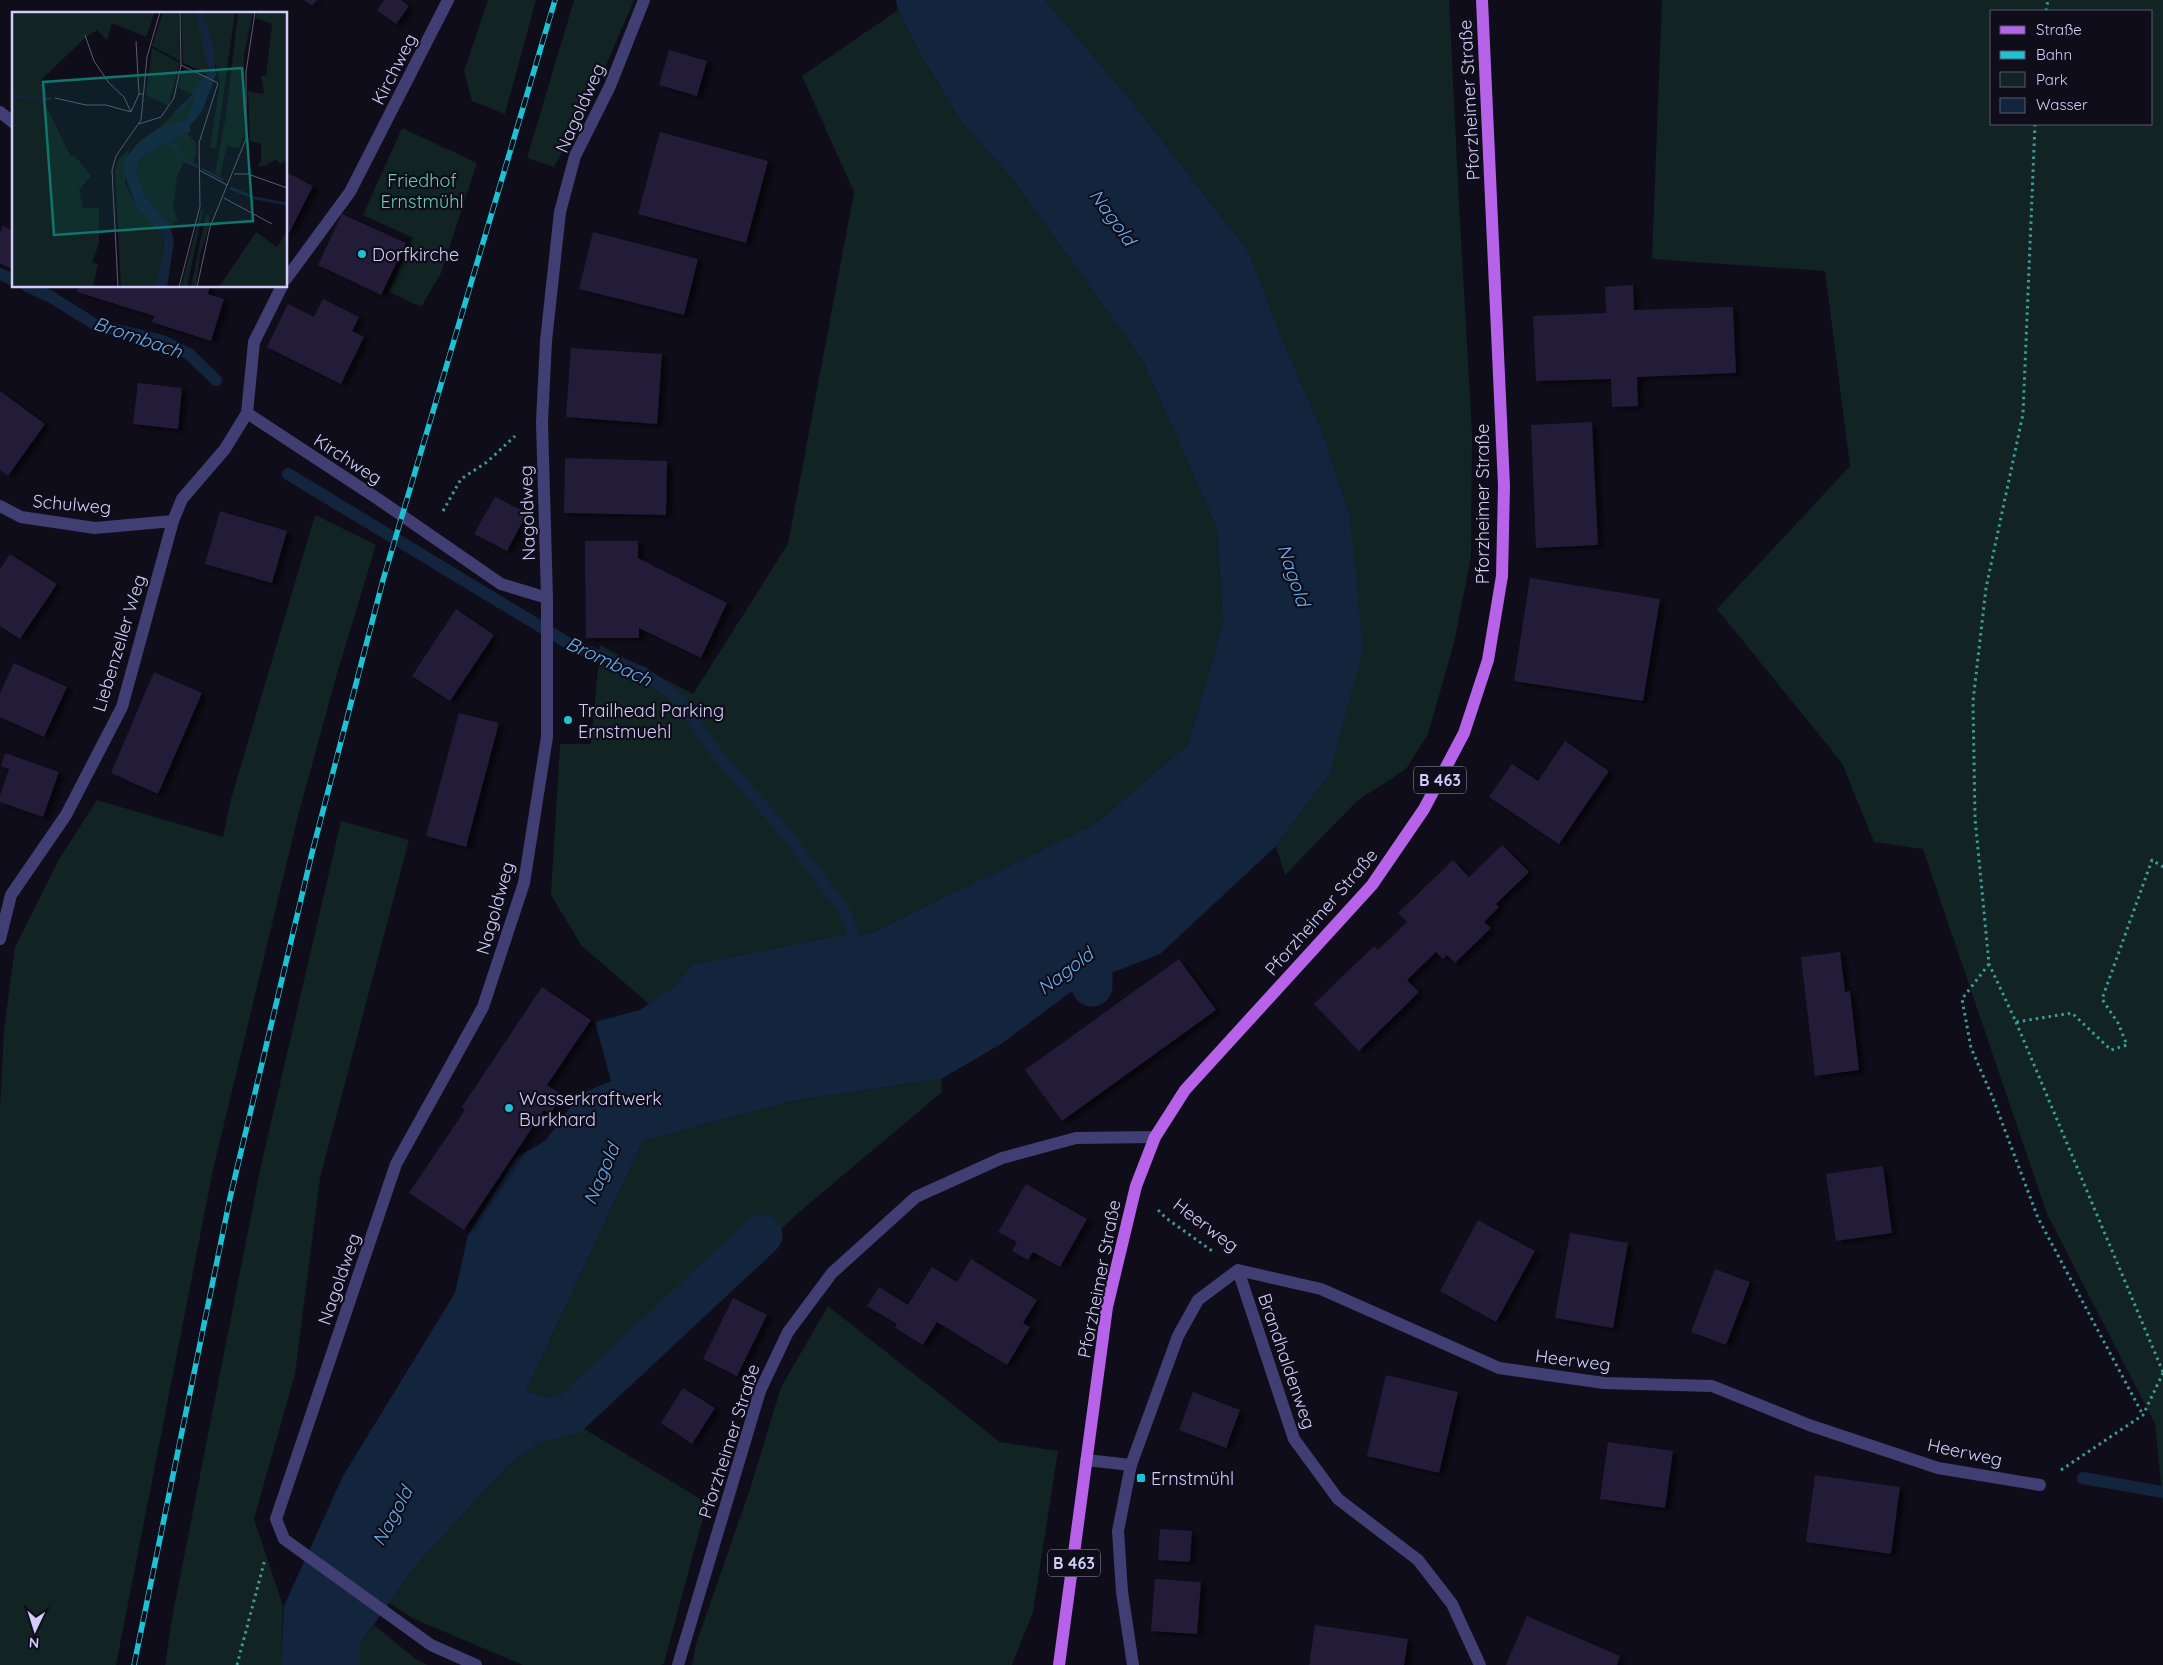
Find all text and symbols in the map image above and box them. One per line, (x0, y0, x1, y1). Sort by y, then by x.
legend (1990, 10, 2153, 125)
inset map (12, 12, 288, 288)
street label: Pforzheimer Straße (1453, 19, 1485, 181)
text: Straße (2036, 20, 2082, 39)
street label: Kirchweg (366, 30, 422, 108)
text: Bahn (2036, 45, 2072, 64)
street label: Nagoldweg (550, 60, 610, 156)
text: Park (2036, 70, 2068, 89)
text: Wasser (2036, 95, 2088, 114)
park label: Friedhof Ernstmühl (380, 169, 464, 213)
water label: Nagold (1084, 184, 1143, 252)
place label: Dorfkirche (372, 243, 459, 266)
marker: Dorfkirche (356, 248, 368, 260)
water label: Brombach (91, 311, 186, 364)
street label: Pforzheimer Straße (1471, 424, 1494, 584)
street label: Kirchweg (309, 428, 387, 490)
street label: Nagoldweg (514, 465, 540, 561)
street label: Schulweg (32, 489, 112, 519)
water label: Nagold (1272, 541, 1317, 612)
street label: Liebenzeller Weg (87, 572, 151, 714)
water label: Brombach (562, 631, 657, 692)
place label: Trailhead Parking Ernstmuehl (578, 699, 724, 743)
marker: Trailhead Parking Ernstmuehl (562, 714, 574, 726)
road number: B 463 (1414, 766, 1466, 794)
street label: Pforzheimer Straße (1260, 844, 1382, 980)
street label: Nagoldweg (471, 859, 519, 957)
water label: Nagold (1032, 941, 1100, 1000)
place label: Wasserkraftwerk Burkhard (519, 1087, 662, 1131)
marker: Wasserkraftwerk Burkhard (503, 1102, 515, 1114)
water label: Nagold (577, 1138, 626, 1208)
street label: Heerweg (1169, 1193, 1243, 1257)
street label: Pforzheimer Straße (1072, 1198, 1126, 1360)
street label: Nagoldweg (313, 1230, 365, 1328)
street label: Brandhaldenweg (1253, 1290, 1321, 1432)
street label: Heerweg (1534, 1344, 1612, 1376)
street label: Pforzheimer Straße (693, 1361, 765, 1521)
street label: Heerweg (1925, 1433, 2005, 1471)
place label: Ernstmühl (1151, 1467, 1234, 1490)
marker: Ernstmühl (1135, 1472, 1147, 1484)
water label: Nagold (366, 1480, 419, 1550)
road number: B 463 (1048, 1550, 1100, 1576)
north arrow (10, 1605, 60, 1655)
text: N (28, 1634, 40, 1652)

